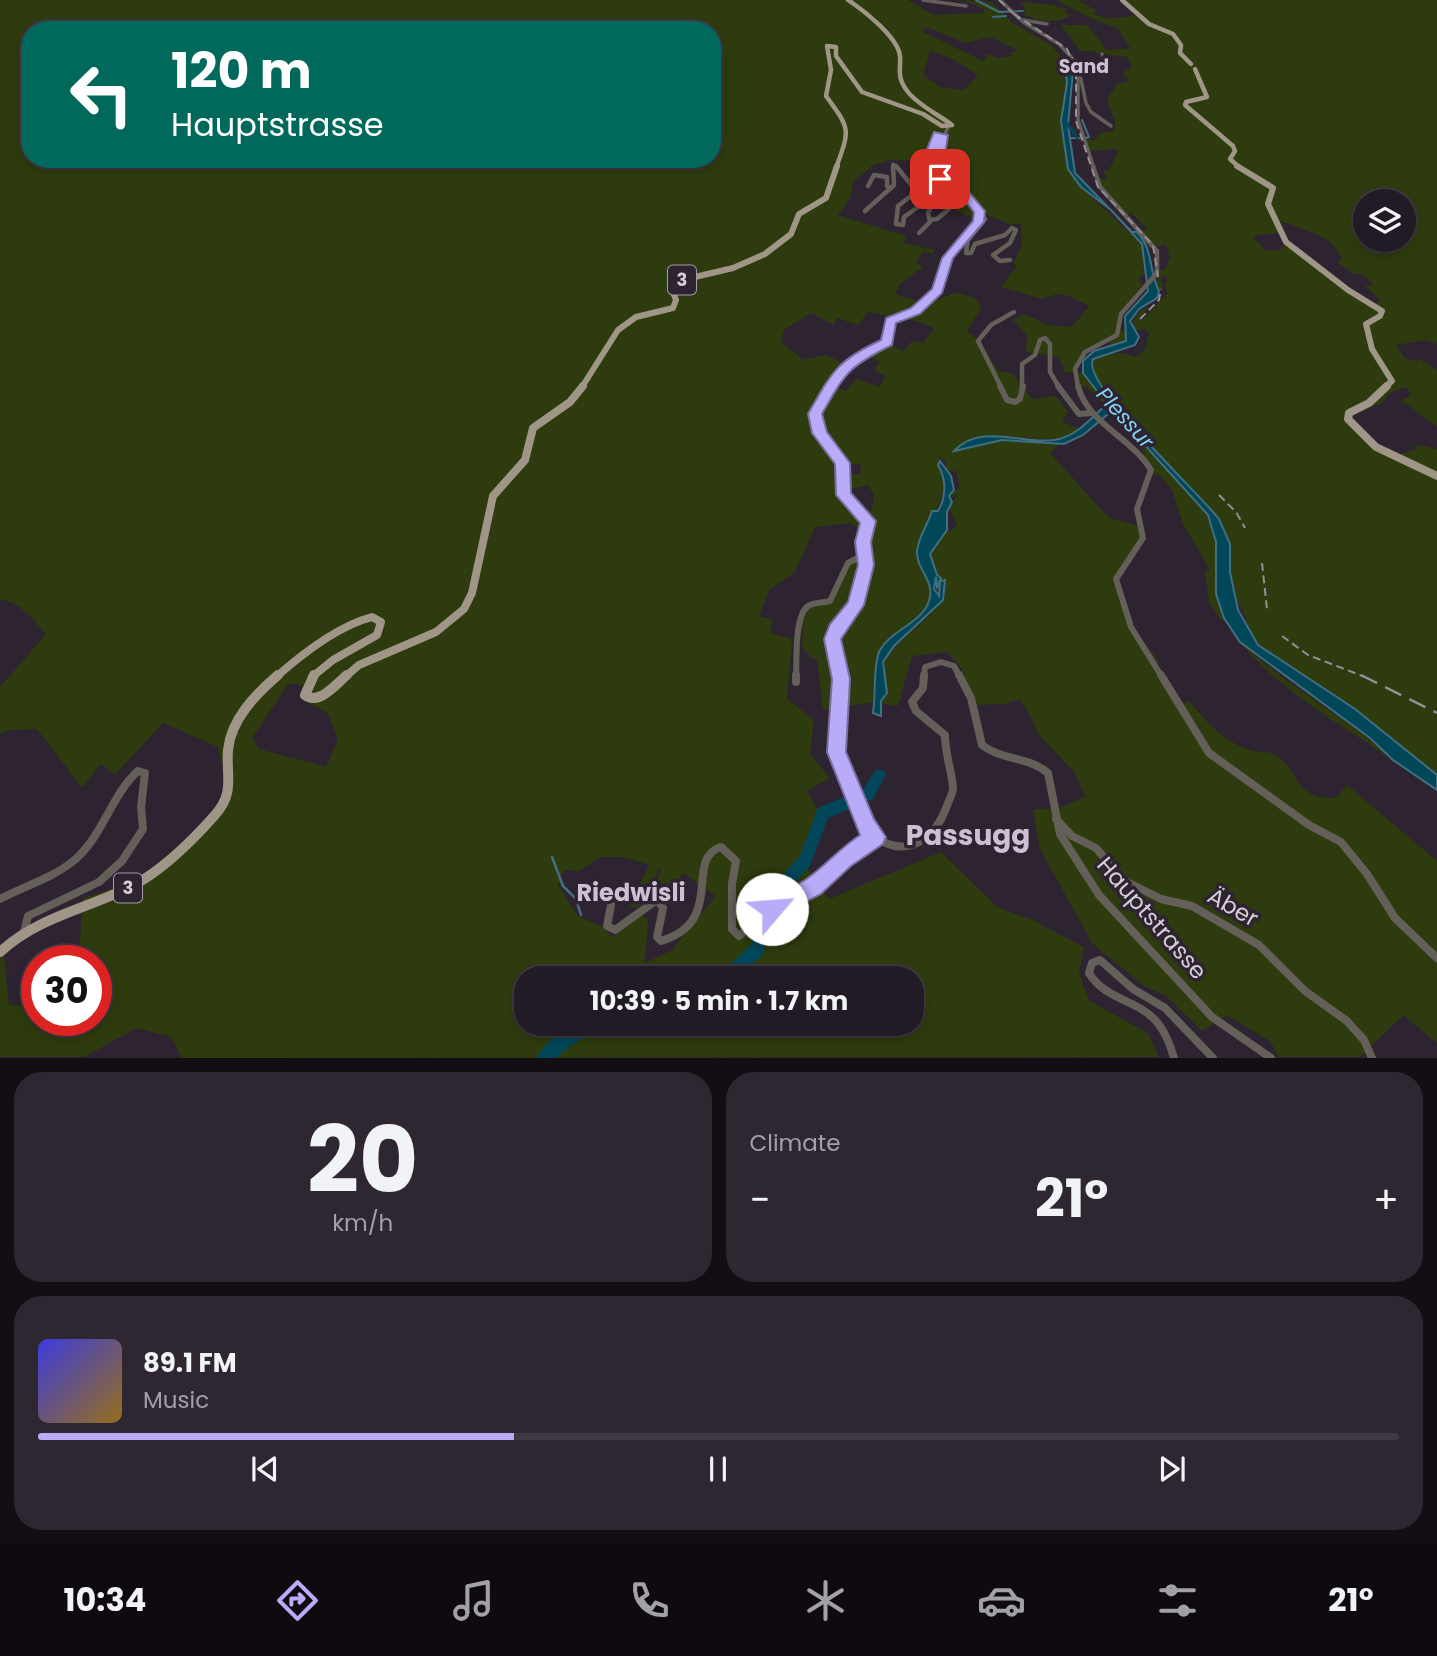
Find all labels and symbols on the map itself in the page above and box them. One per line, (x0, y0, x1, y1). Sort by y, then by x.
district label: Sand (1059, 53, 1109, 80)
pin (910, 149, 970, 209)
road number: 3 (668, 266, 696, 294)
water label: Plessur (1090, 381, 1162, 456)
district label: Passugg (906, 816, 1030, 855)
street label: Hauptstrasse (1090, 850, 1214, 986)
position arrow (735, 872, 809, 946)
road number: 3 (114, 874, 142, 903)
district label: Riedwisli (576, 876, 686, 909)
street label: Äber (1202, 880, 1264, 934)
speed limit sign: 30 (21, 945, 112, 1036)

